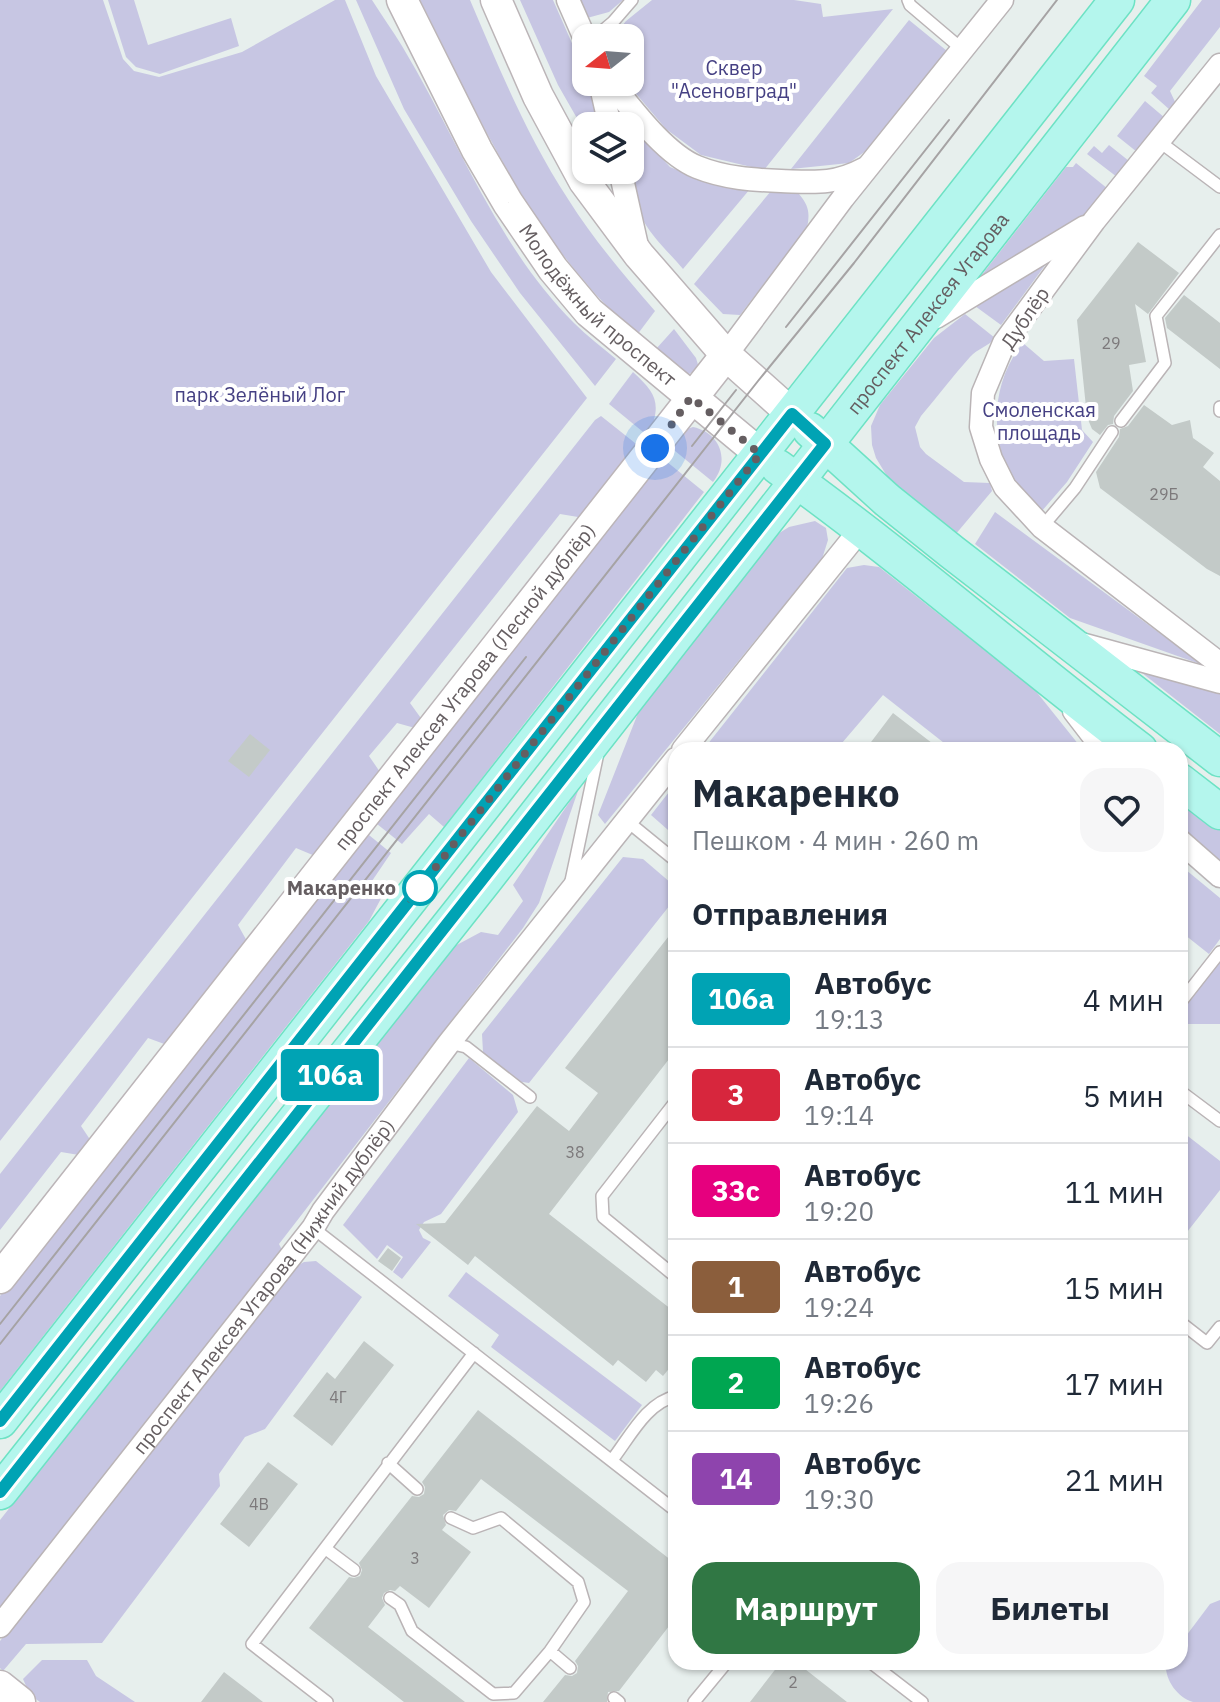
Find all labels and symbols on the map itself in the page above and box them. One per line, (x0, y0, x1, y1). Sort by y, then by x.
north arrow (572, 24, 644, 96)
park label: Сквер "Асеновград" (671, 54, 797, 104)
street label: проспект Алексея Угарова (840, 206, 1015, 420)
street label: Молодёжный проспект (513, 218, 683, 393)
street label: Дублёр (994, 281, 1055, 354)
house number: 29 (1101, 333, 1121, 353)
park label: парк Зелёный Лог (175, 381, 346, 408)
park label: Смоленская площадь (982, 396, 1096, 446)
your location (635, 428, 675, 468)
house number: 29Б (1149, 484, 1179, 504)
street label: проспект Алексея Угарова (Лесной дублёр) (328, 518, 601, 855)
marker: Макаренко (403, 871, 437, 905)
place label: Макаренко (287, 874, 396, 901)
line badge: 106а (274, 1049, 386, 1101)
street label: проспект Алексея Угарова (Нижний дублёр) (126, 1113, 400, 1459)
house number: 38 (565, 1142, 585, 1162)
house number: 4Г (329, 1387, 347, 1407)
house number: 4В (249, 1494, 269, 1514)
house number: 3 (410, 1548, 420, 1568)
house number: 2 (788, 1672, 798, 1692)

